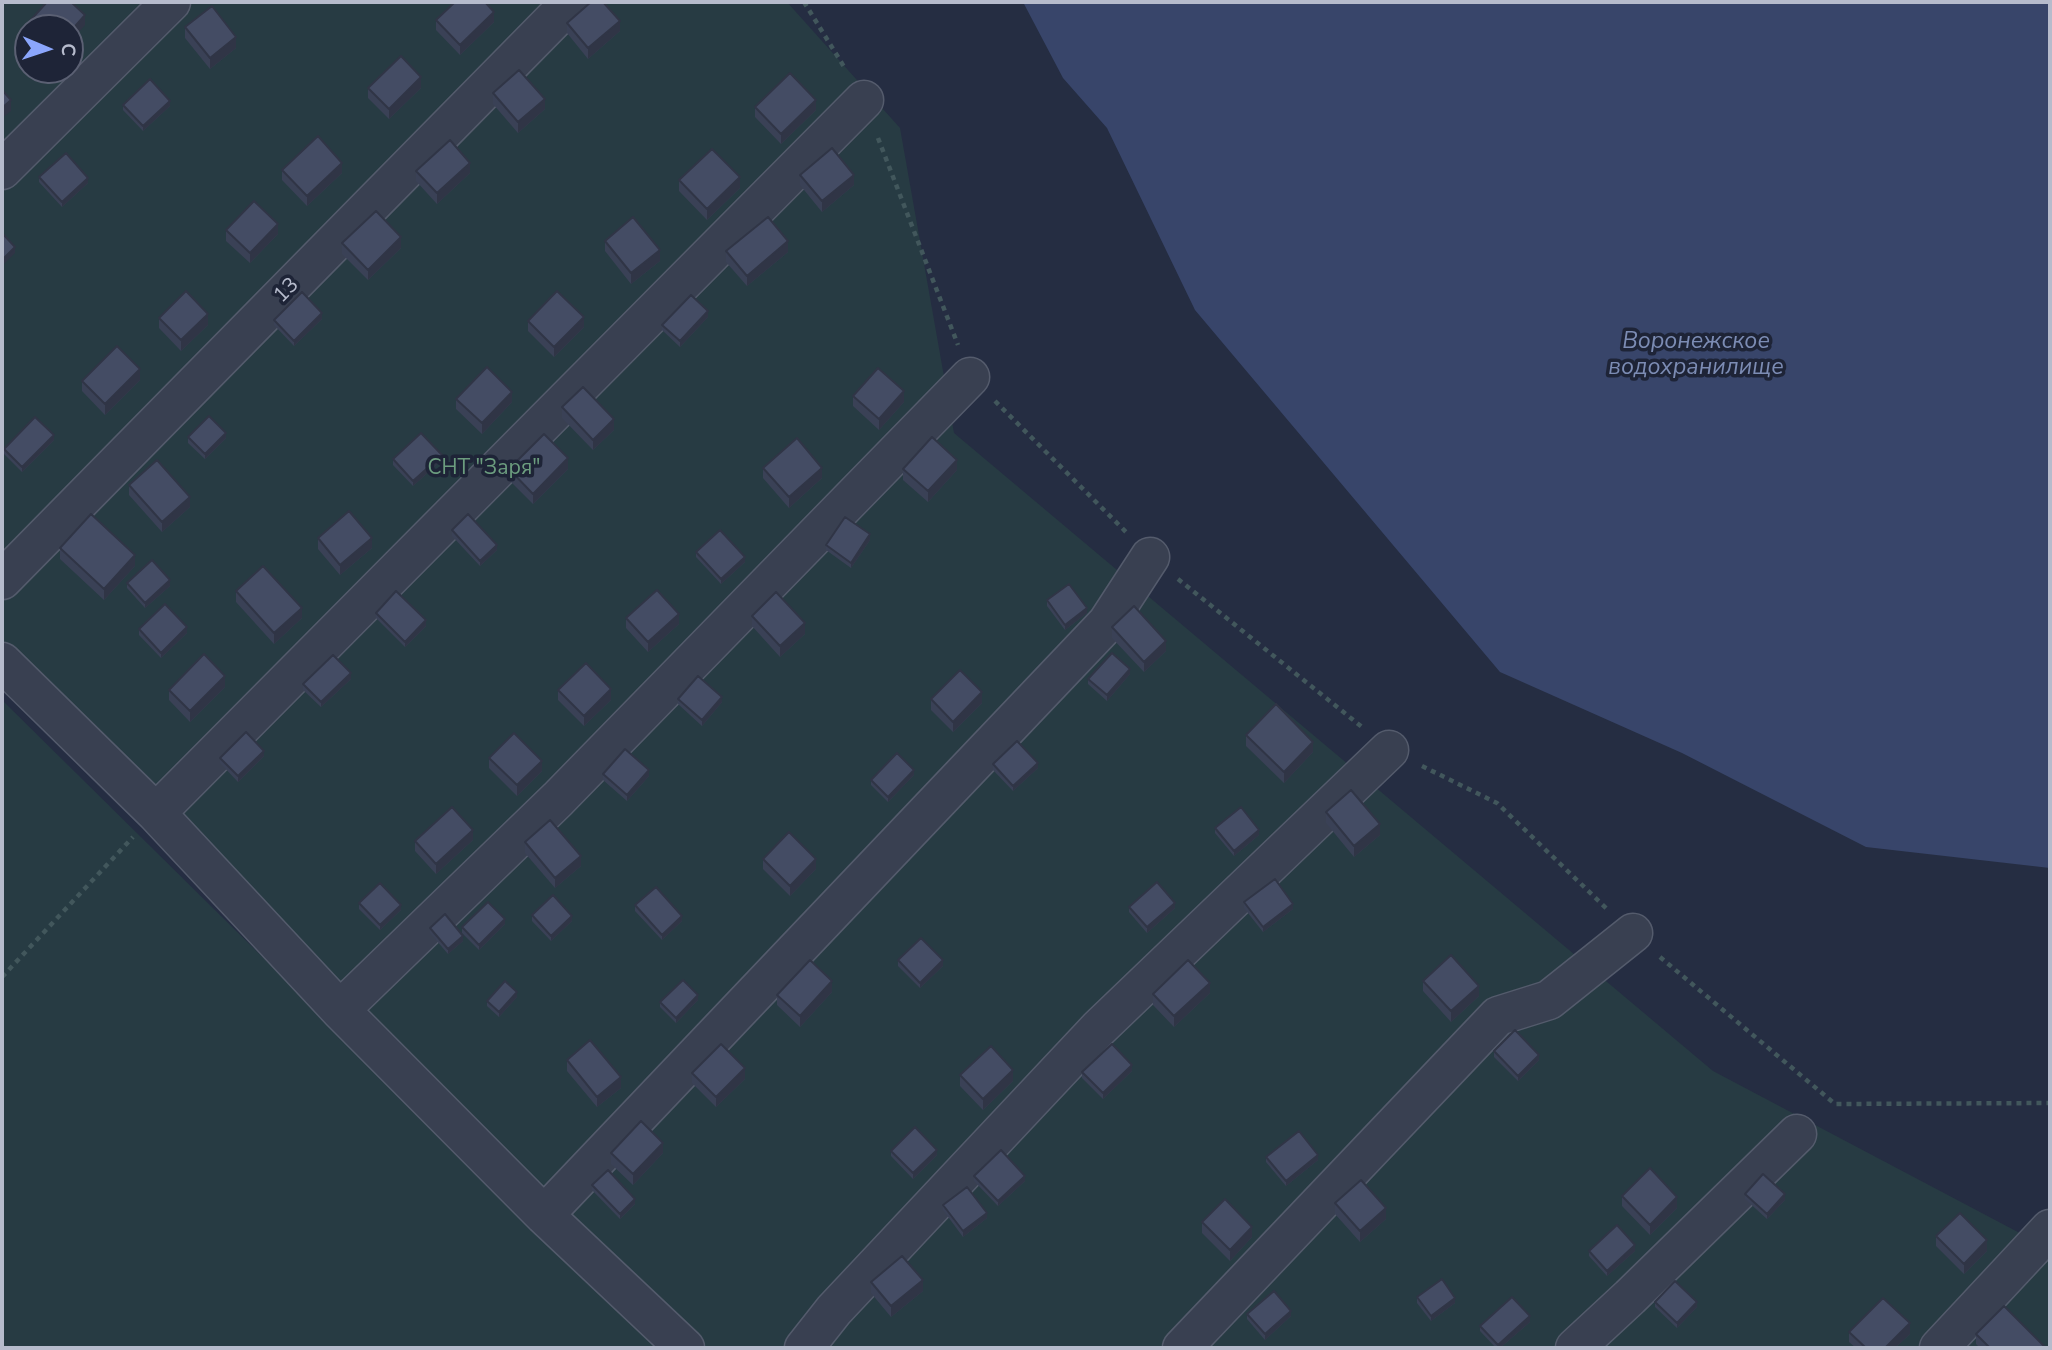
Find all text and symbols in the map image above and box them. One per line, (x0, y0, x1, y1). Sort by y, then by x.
north arrow (14, 14, 84, 84)
text: С (55, 43, 81, 57)
street label: 13 (269, 273, 305, 309)
water label: Воронежское водохранилище (1608, 328, 1784, 382)
park label: СНТ "Заря" (427, 456, 541, 482)

